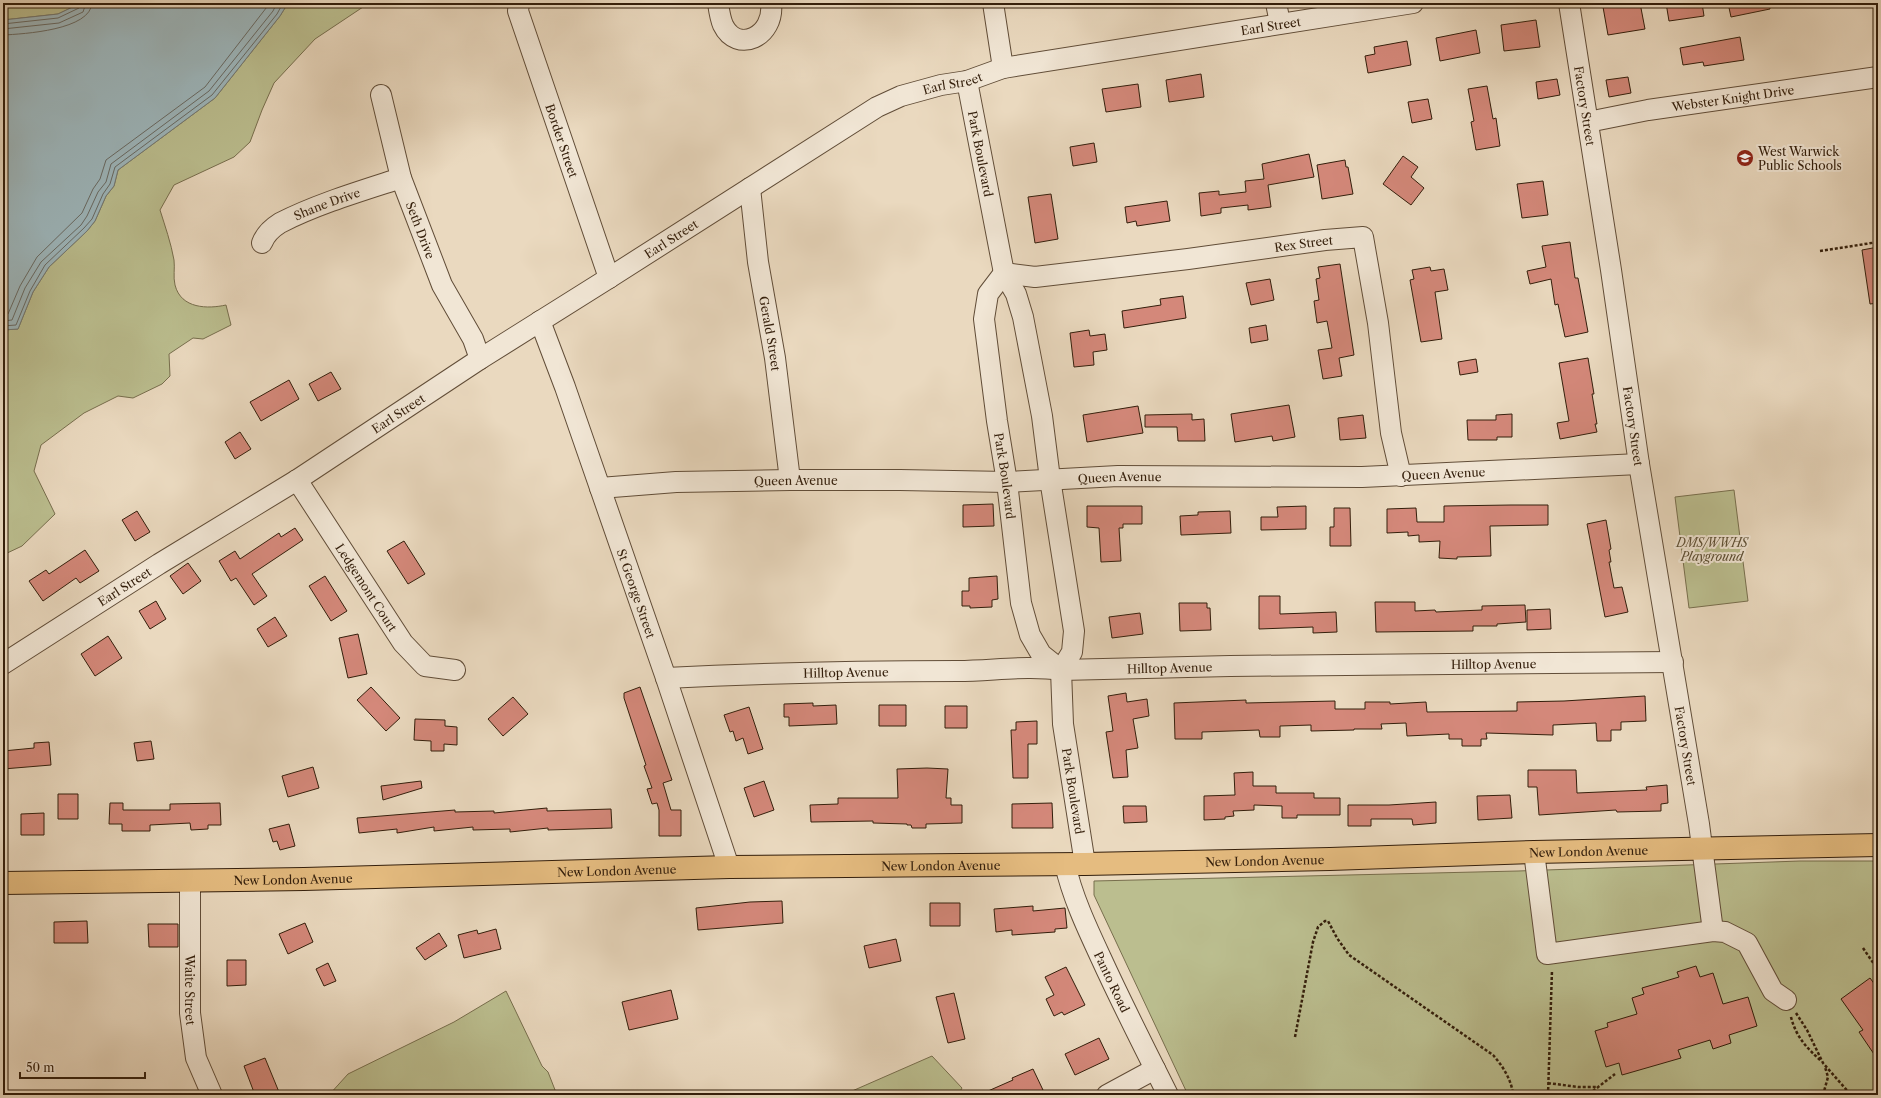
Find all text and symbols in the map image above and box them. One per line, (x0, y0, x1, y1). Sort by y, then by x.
street label: Earl Street (1240, 13, 1303, 38)
street label: Factory Street (1572, 65, 1599, 147)
street label: Earl Street (921, 68, 985, 97)
street label: Webster Knight Drive (1670, 82, 1795, 114)
street label: Border Street (543, 102, 582, 180)
street label: Park Boulevard (965, 110, 997, 198)
place label: West Warwick Public Schools (1757, 144, 1842, 173)
school or university icon: West Warwick Public Schools (1735, 148, 1755, 168)
street label: Shane Drive (291, 184, 362, 223)
street label: Seth Drive (403, 199, 439, 261)
street label: Earl Street (641, 215, 701, 261)
street label: Rex Street (1273, 232, 1334, 254)
street label: Gerald Street (757, 295, 784, 373)
street label: Factory Street (1620, 385, 1647, 468)
street label: Earl Street (369, 390, 428, 436)
street label: Park Boulevard (992, 432, 1019, 520)
street label: Queen Avenue (1401, 464, 1486, 483)
street label: Queen Avenue (1077, 468, 1162, 486)
street label: Queen Avenue (754, 472, 838, 488)
park label: DMS/WWHS Playground (1675, 535, 1749, 564)
street label: Ledgemont Court (333, 541, 401, 635)
street label: St George Street (614, 547, 659, 641)
street label: Earl Street (95, 563, 154, 609)
street label: Hilltop Avenue (1451, 656, 1537, 672)
street label: Hilltop Avenue (1127, 659, 1213, 676)
street label: Hilltop Avenue (803, 664, 889, 680)
street label: Factory Street (1672, 705, 1700, 787)
street label: Park Boulevard (1059, 747, 1088, 836)
street label: New London Avenue (1529, 842, 1649, 860)
street label: New London Avenue (1205, 852, 1325, 869)
street label: New London Avenue (881, 857, 1001, 873)
street label: New London Avenue (557, 861, 677, 879)
street label: New London Avenue (233, 870, 353, 887)
street label: Panto Road (1091, 949, 1133, 1015)
street label: Waite Street (183, 954, 199, 1027)
scale bar (20, 1054, 145, 1080)
text: 50 m (26, 1060, 55, 1075)

